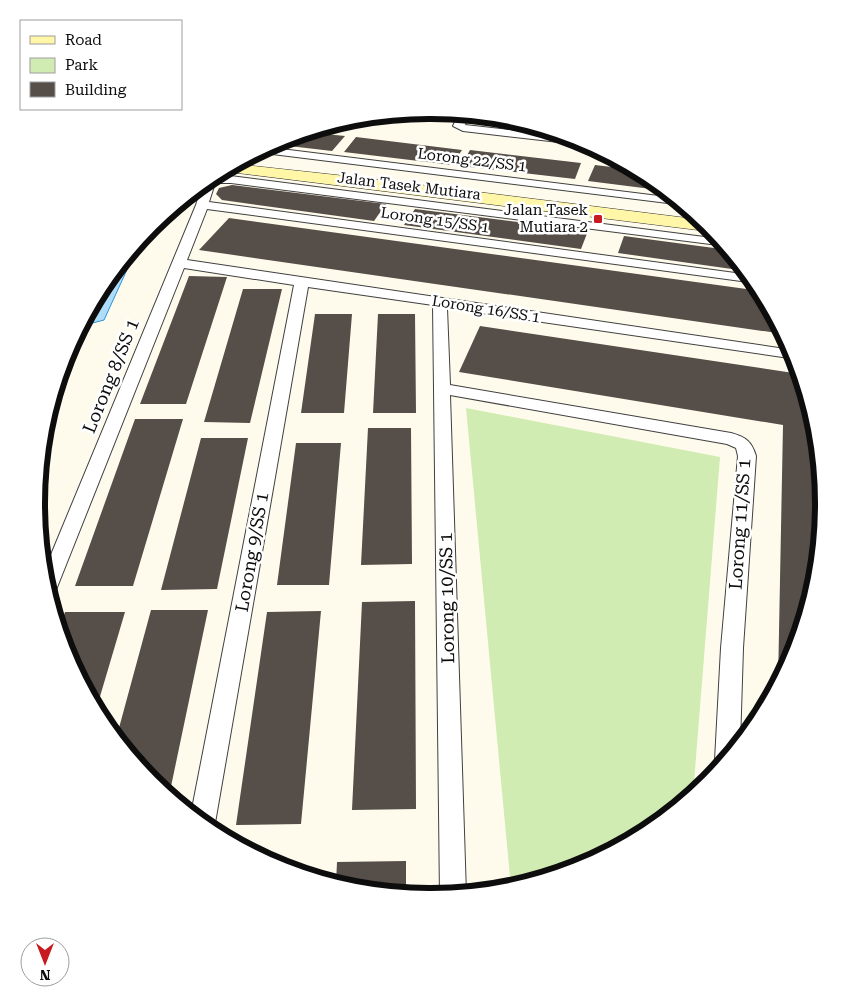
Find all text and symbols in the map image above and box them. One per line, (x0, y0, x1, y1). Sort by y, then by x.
legend (20, 20, 182, 110)
text: Road (65, 31, 102, 49)
text: Park (65, 56, 99, 74)
text: Building (65, 81, 127, 99)
street label: Lorong 22/SS 1 (417, 144, 527, 176)
street label: Jalan Tasek Mutiara (336, 168, 482, 204)
place label: Jalan Tasek Mutiara 2 (504, 201, 588, 236)
street label: Lorong 15/SS 1 (380, 203, 490, 237)
marker: Jalan Tasek Mutiara 2 (592, 213, 604, 225)
street label: Lorong 16/SS 1 (431, 292, 541, 326)
street label: Lorong 8/SS 1 (78, 316, 143, 436)
street label: Lorong 11/SS 1 (724, 458, 755, 590)
street label: Lorong 9/SS 1 (231, 490, 272, 613)
street label: Lorong 10/SS 1 (435, 532, 458, 664)
north arrow (20, 937, 70, 987)
text: N (39, 967, 50, 983)

